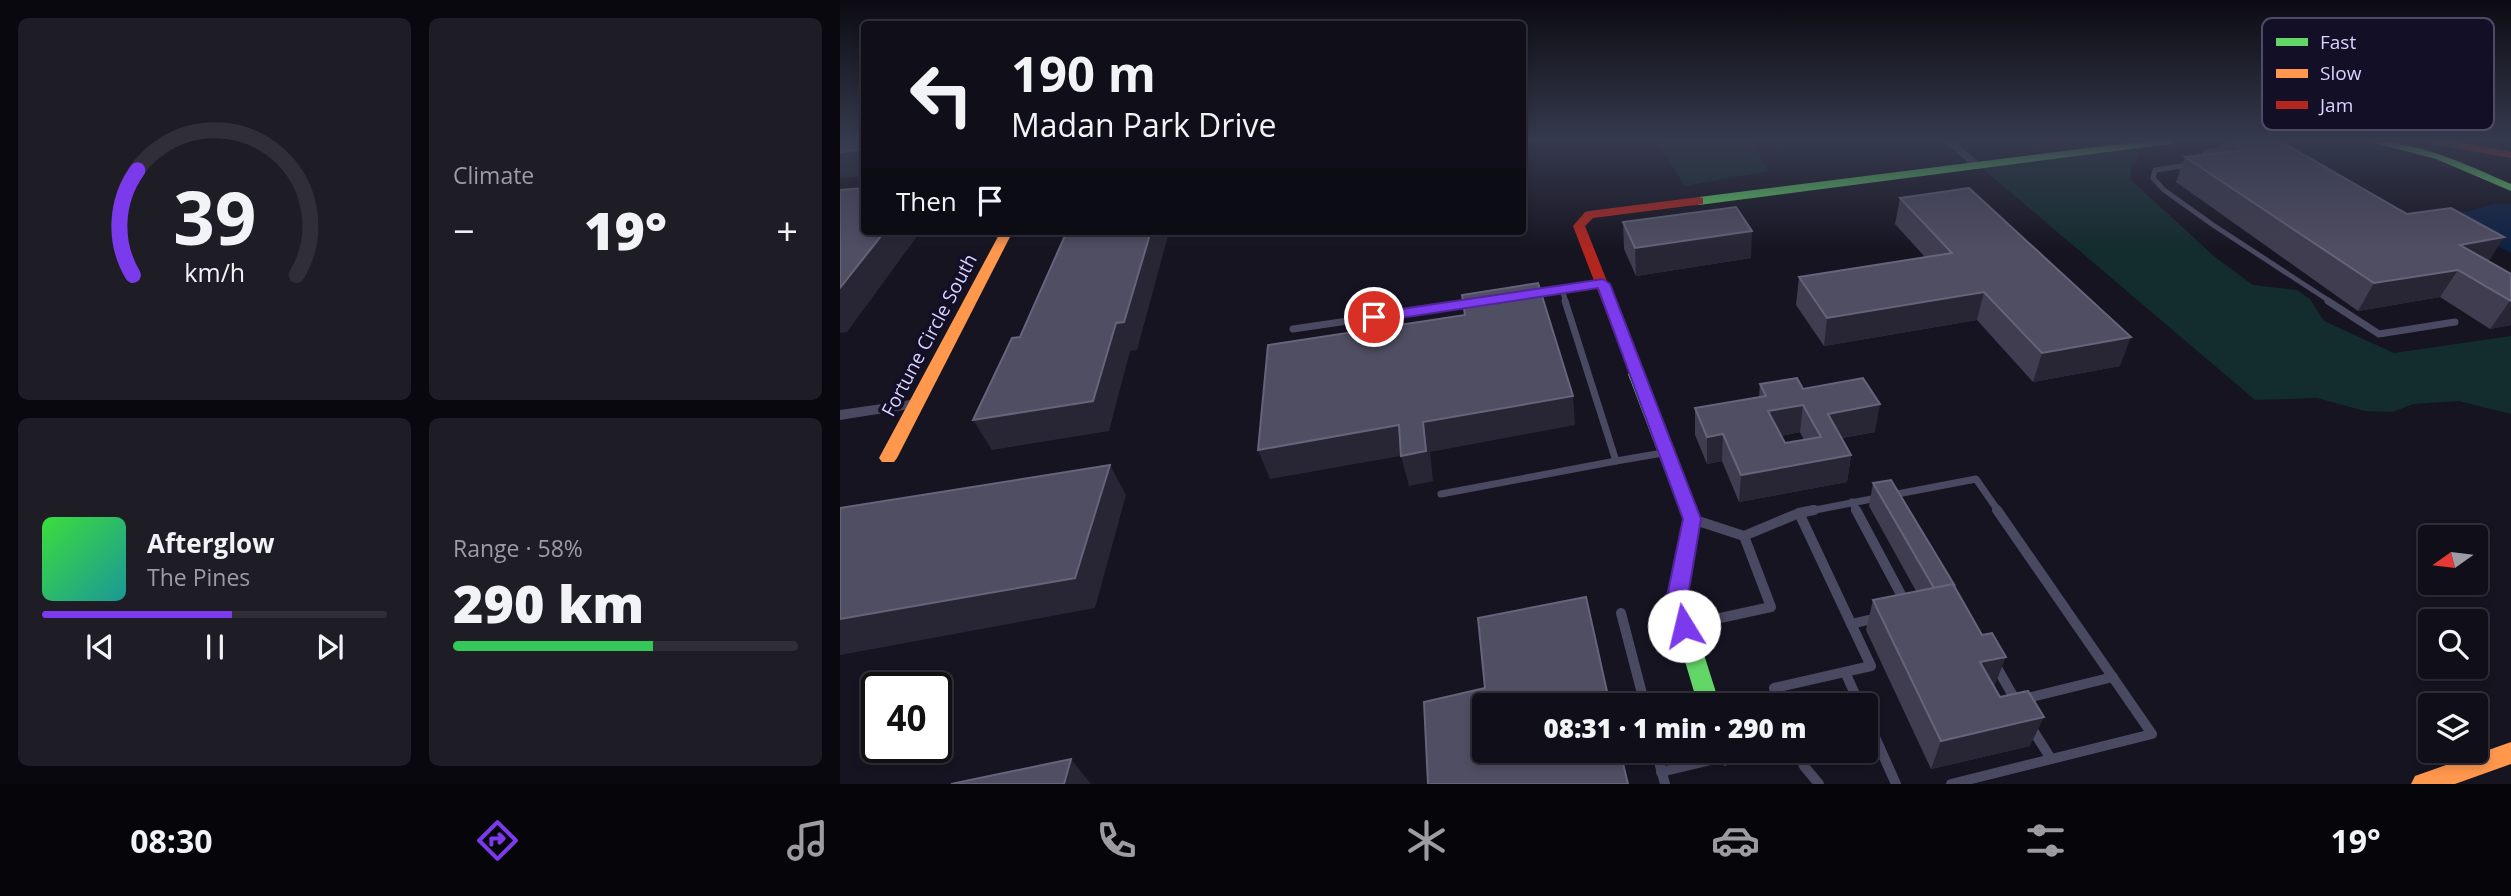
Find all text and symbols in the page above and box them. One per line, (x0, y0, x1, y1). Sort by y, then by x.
legend (2262, 18, 2494, 130)
text: Fast (2320, 29, 2356, 55)
text: 190 m (1011, 40, 1156, 106)
icon: left (896, 49, 987, 140)
text: Slow (2320, 60, 2362, 86)
text: Jam (2318, 92, 2353, 118)
text: Madan Park Drive (1011, 103, 1276, 146)
text: Climate (453, 159, 534, 191)
text: 39 (173, 167, 256, 266)
icon: arrive (971, 182, 1009, 220)
text: Then (896, 183, 957, 219)
text: 19° (584, 194, 667, 265)
text: − (453, 204, 475, 256)
text: + (776, 204, 798, 256)
street label: Fortune Circle South (875, 249, 983, 421)
text: km/h (184, 255, 245, 289)
pin (1344, 287, 1404, 347)
icon: arrive (1355, 298, 1393, 336)
text: Afterglow (147, 525, 274, 561)
north arrow (2418, 525, 2488, 595)
map controls (2418, 525, 2488, 763)
text: Range · 58% (453, 532, 583, 564)
text: The Pines (147, 561, 250, 593)
text: 290 km (453, 567, 644, 638)
position arrow (1647, 589, 1721, 663)
button: search (2418, 609, 2488, 679)
icon: previous (81, 628, 119, 666)
icon: pause (196, 628, 234, 666)
icon: next (311, 628, 349, 666)
speed limit sign: 40 (861, 672, 952, 763)
button: layers (2418, 693, 2488, 763)
text: 08:31 · 1 min · 290 m (1544, 710, 1806, 746)
icon: directions (473, 816, 522, 865)
icon: music (783, 816, 832, 865)
icon: phone (1092, 816, 1141, 865)
icon: climate (1402, 816, 1451, 865)
icon: car (1711, 816, 1760, 865)
icon: filters (2021, 816, 2070, 865)
text: 08:30 (130, 819, 213, 862)
text: 19° (2330, 819, 2381, 862)

